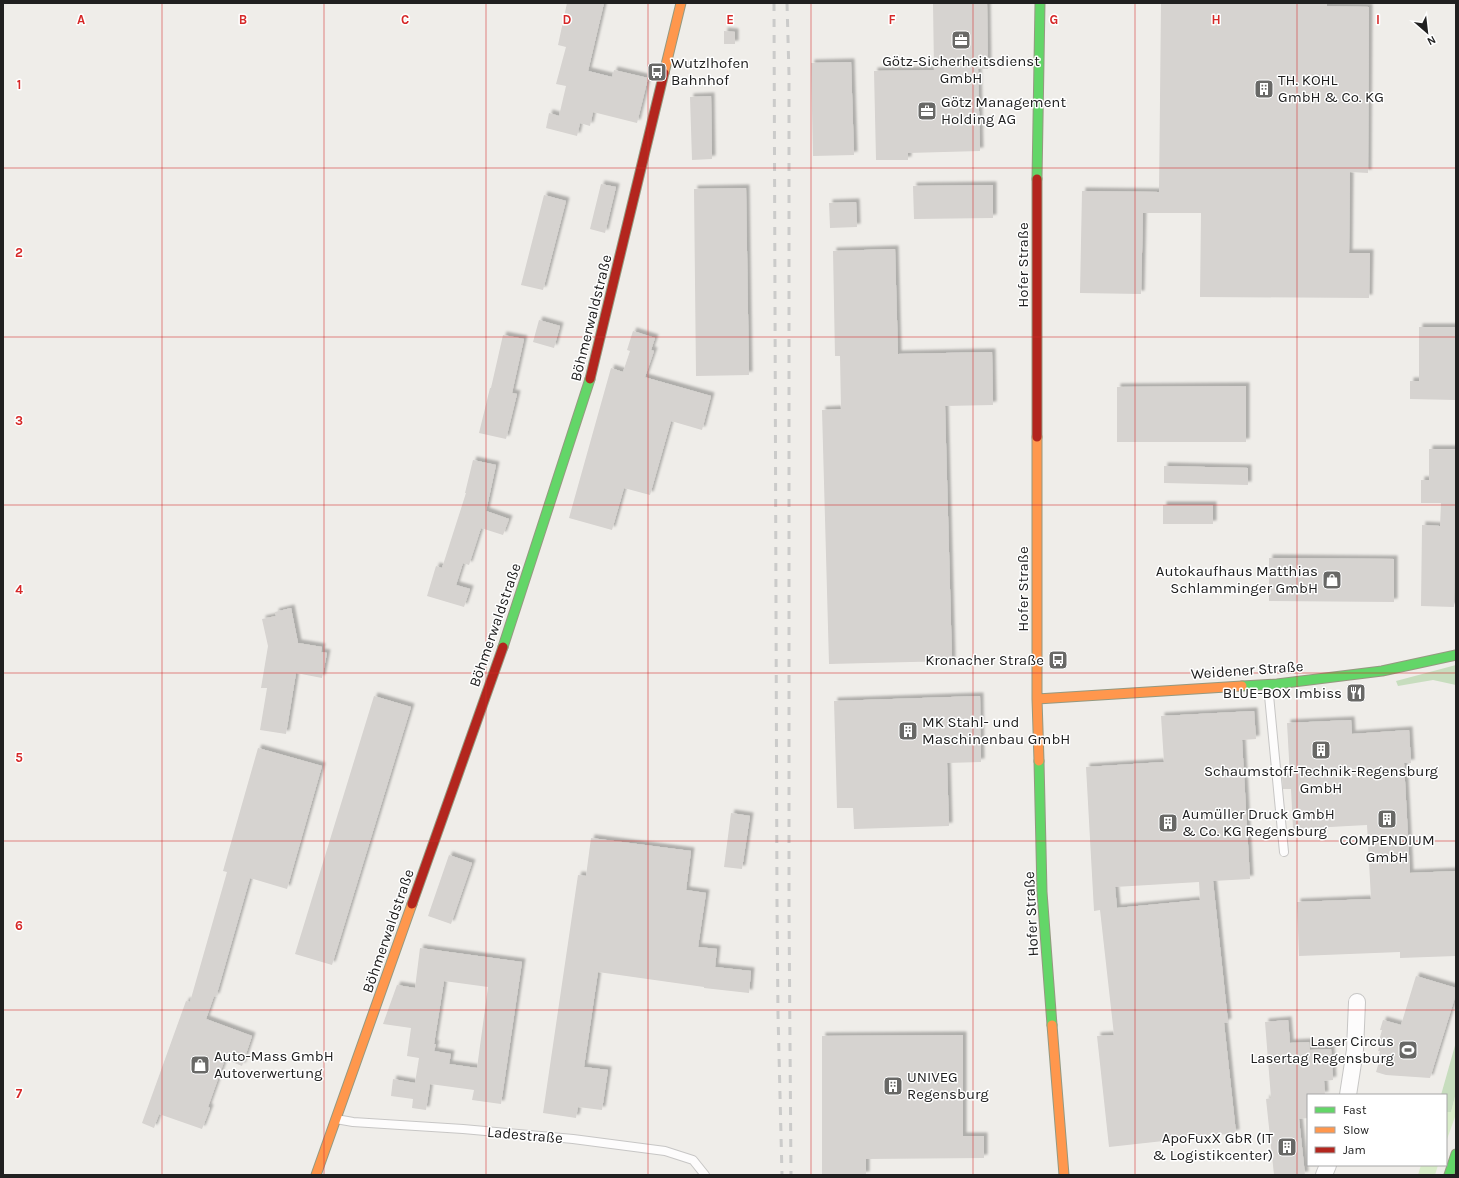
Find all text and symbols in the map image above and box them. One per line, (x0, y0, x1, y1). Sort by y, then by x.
text: A (77, 12, 85, 27)
text: B (239, 12, 247, 27)
text: C (401, 12, 409, 27)
text: D (563, 12, 572, 27)
text: E (726, 12, 734, 27)
text: F (888, 12, 896, 27)
text: G (1050, 12, 1058, 27)
text: H (1211, 12, 1221, 27)
text: I (1376, 12, 1380, 27)
north arrow (1407, 12, 1447, 52)
office icon: Götz-Sicherheitsdienst GmbH (950, 29, 972, 51)
text: N (1425, 33, 1438, 48)
place label: Götz-Sicherheitsdienst GmbH (882, 52, 1040, 87)
place label: Wutzlhofen Bahnhof (671, 54, 749, 89)
bus stop icon: Wutzlhofen Bahnhof (646, 61, 668, 83)
place label: TH. KOHL GmbH & Co. KG (1278, 71, 1384, 106)
text: 1 (17, 77, 21, 92)
building icon: TH. KOHL GmbH & Co. KG (1253, 78, 1275, 100)
place label: Götz Management Holding AG (941, 93, 1066, 128)
office icon: Götz Management Holding AG (916, 100, 938, 122)
street label: Hofer Straße (1014, 222, 1032, 308)
text: 2 (15, 245, 23, 260)
street label: Böhmerwaldstraße (567, 253, 615, 383)
text: 3 (15, 413, 23, 428)
street label: Hofer Straße (1014, 546, 1032, 632)
street label: Böhmerwaldstraße (465, 561, 525, 689)
place label: Autokaufhaus Matthias Schlamminger GmbH (1156, 562, 1318, 597)
shop icon: Autokaufhaus Matthias Schlamminger GmbH (1321, 569, 1343, 591)
text: 4 (15, 582, 23, 597)
bus stop icon: Kronacher Straße (1047, 649, 1069, 671)
place label: Kronacher Straße (925, 651, 1044, 669)
street label: Weidener Straße (1190, 657, 1304, 683)
restaurant icon: BLUE-BOX Imbiss (1345, 682, 1367, 704)
place label: BLUE-BOX Imbiss (1223, 684, 1342, 702)
place label: MK Stahl- und Maschinenbau GmbH (922, 713, 1070, 748)
building icon: MK Stahl- und Maschinenbau GmbH (897, 720, 919, 742)
building icon: Schaumstoff-Technik-Regensburg GmbH (1310, 739, 1332, 761)
text: 5 (15, 750, 23, 765)
place label: Schaumstoff-Technik-Regensburg GmbH (1204, 762, 1439, 797)
place label: Aumüller Druck GmbH & Co. KG Regensburg (1182, 805, 1335, 840)
building icon: COMPENDIUM GmbH (1376, 808, 1398, 830)
building icon: Aumüller Druck GmbH & Co. KG Regensburg (1157, 812, 1179, 834)
place label: COMPENDIUM GmbH (1339, 831, 1435, 866)
street label: Böhmerwaldstraße (358, 867, 418, 995)
street label: Hofer Straße (1020, 871, 1042, 957)
text: 6 (15, 918, 23, 933)
place label: Laser Circus Lasertag Regensburg (1250, 1032, 1395, 1067)
sports icon: Laser Circus Lasertag Regensburg (1397, 1039, 1419, 1061)
place label: Auto-Mass GmbH Autoverwertung (214, 1047, 334, 1082)
shop icon: Auto-Mass GmbH Autoverwertung (189, 1054, 211, 1076)
place label: UNIVEG Regensburg (907, 1068, 989, 1103)
building icon: UNIVEG Regensburg (882, 1075, 904, 1097)
text: 7 (16, 1086, 23, 1101)
legend (1307, 1094, 1447, 1166)
text: Fast (1343, 1103, 1367, 1117)
street label: Ladestraße (486, 1123, 564, 1147)
text: Slow (1343, 1123, 1369, 1137)
place label: ApoFuxX GbR (IT & Logistikcenter) (1153, 1129, 1273, 1164)
building icon: ApoFuxX GbR (IT & Logistikcenter) (1276, 1136, 1298, 1158)
text: Jam (1343, 1143, 1366, 1157)

